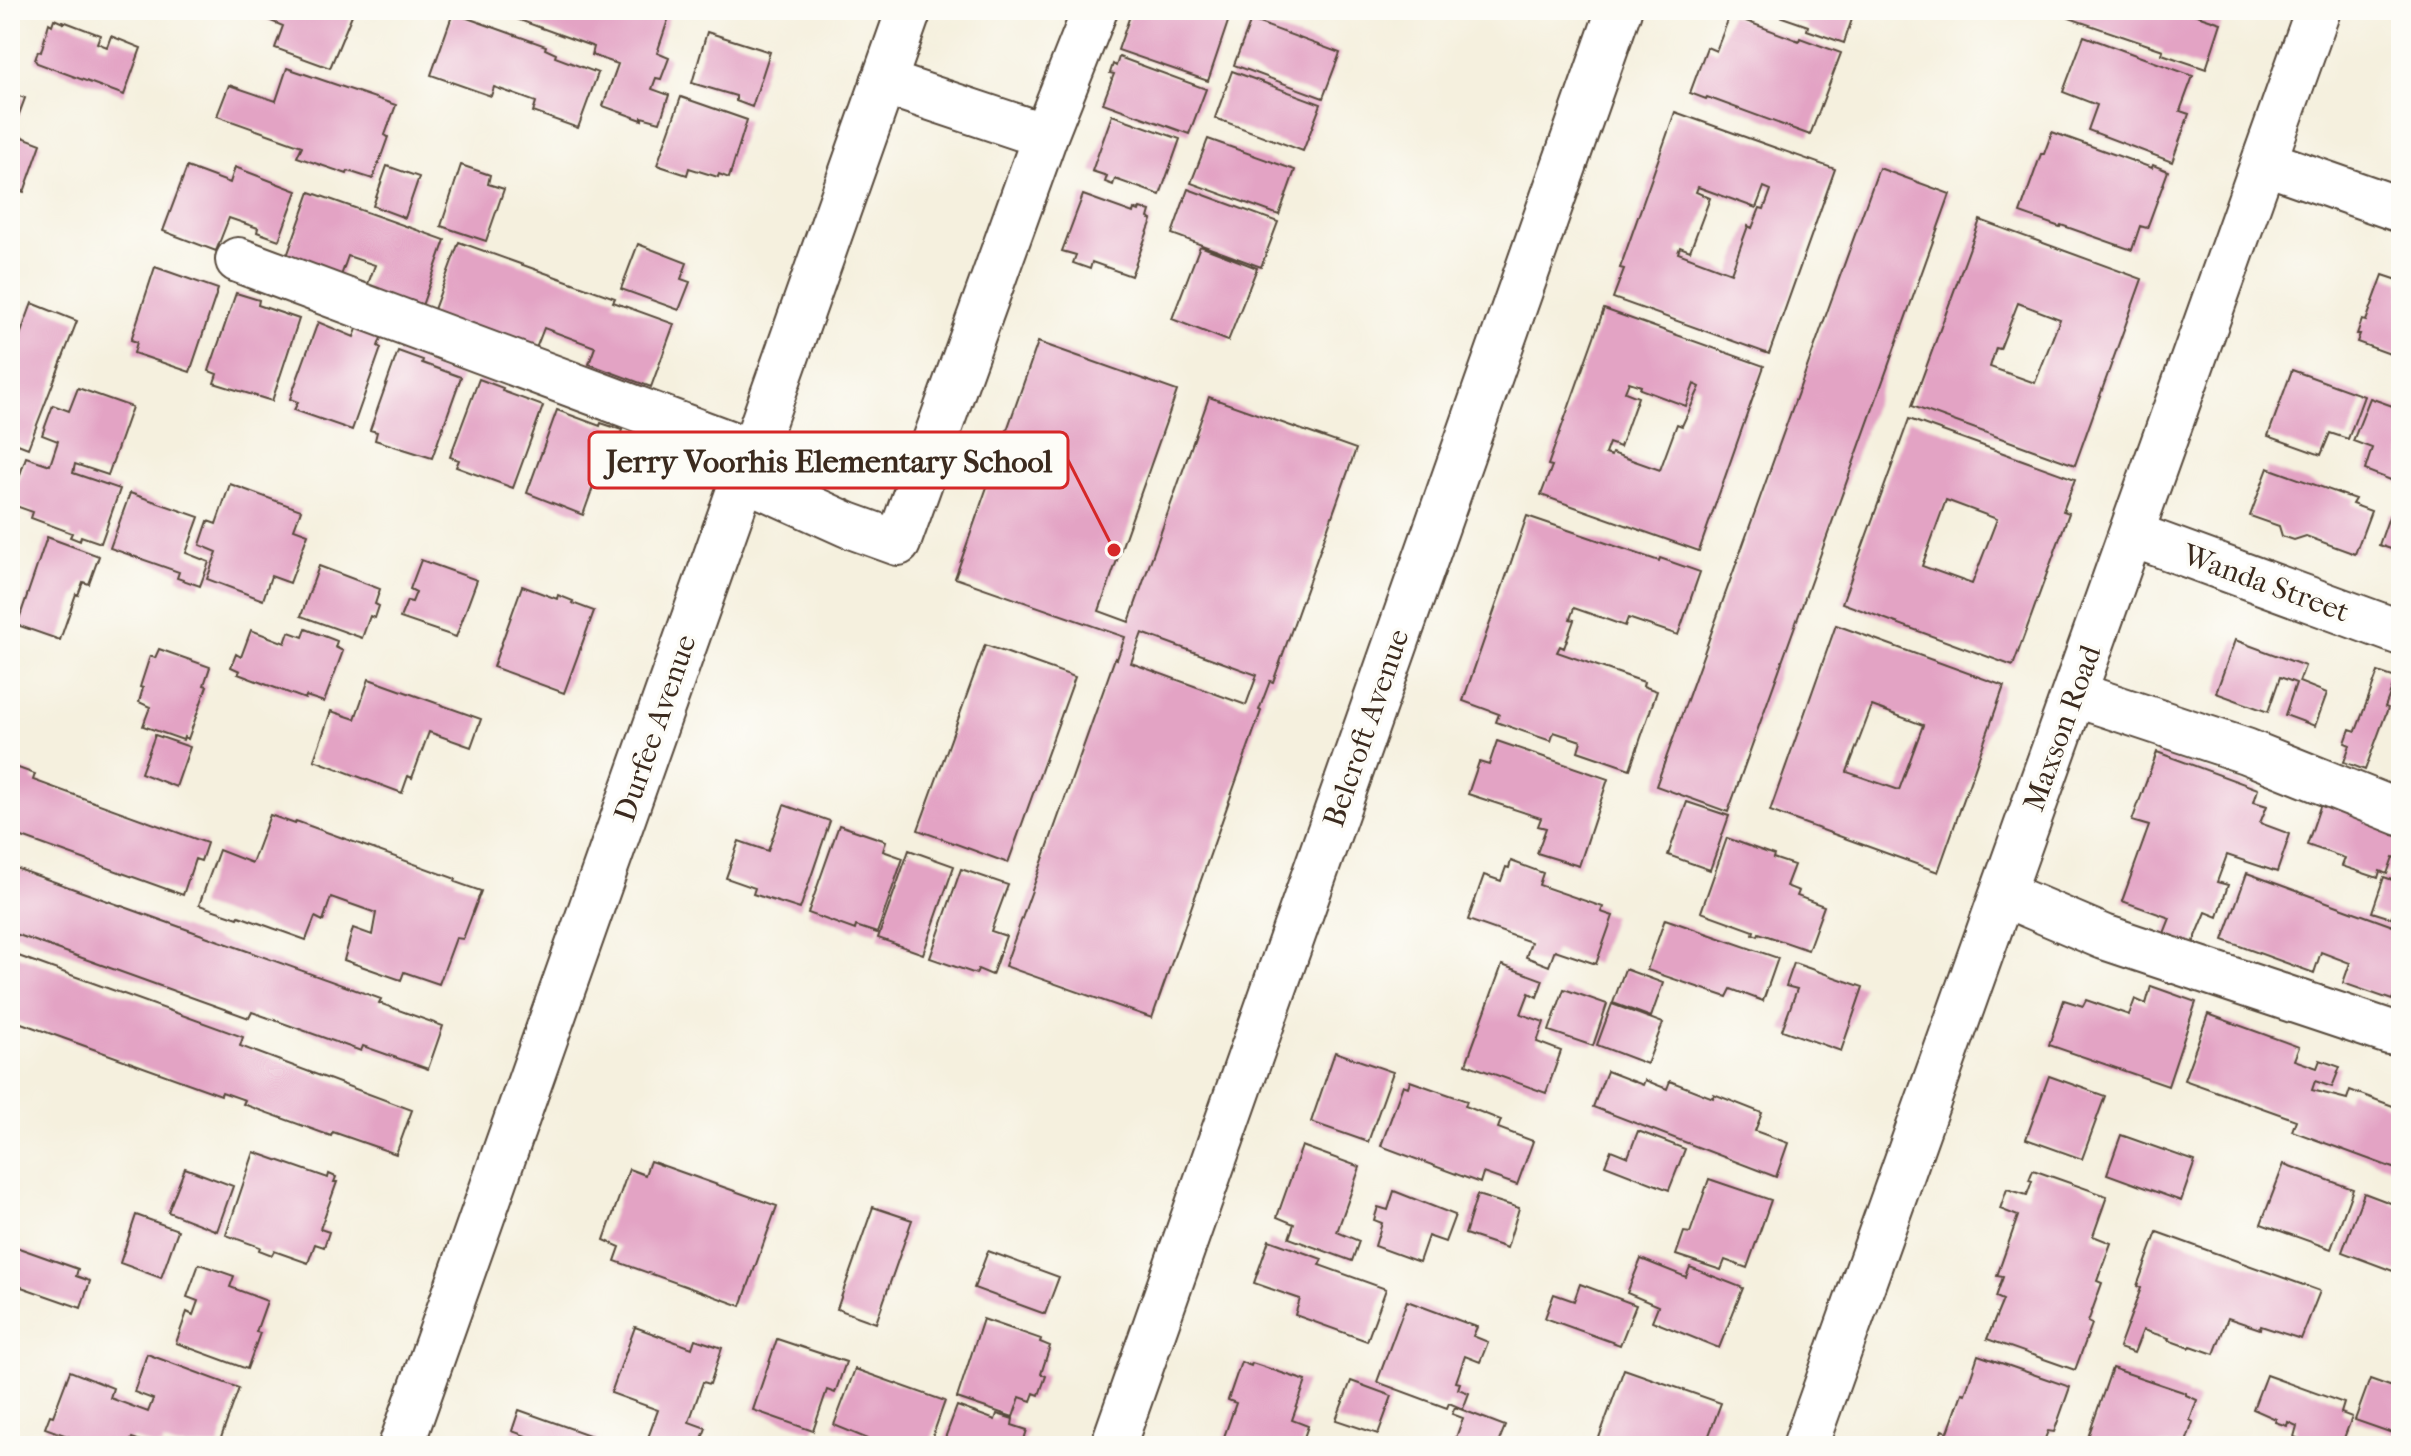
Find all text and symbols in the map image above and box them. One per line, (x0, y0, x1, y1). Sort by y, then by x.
callout: Jerry Voorhis Elementary School (589, 432, 1068, 488)
text: Jerry Voorhis Elementary School (603, 443, 1052, 480)
street label: Wanda Street (2177, 537, 2354, 630)
street label: Belcroft Avenue (1316, 624, 1417, 832)
street label: Durfee Avenue (607, 630, 704, 826)
street label: Maxson Road (2016, 640, 2109, 816)

